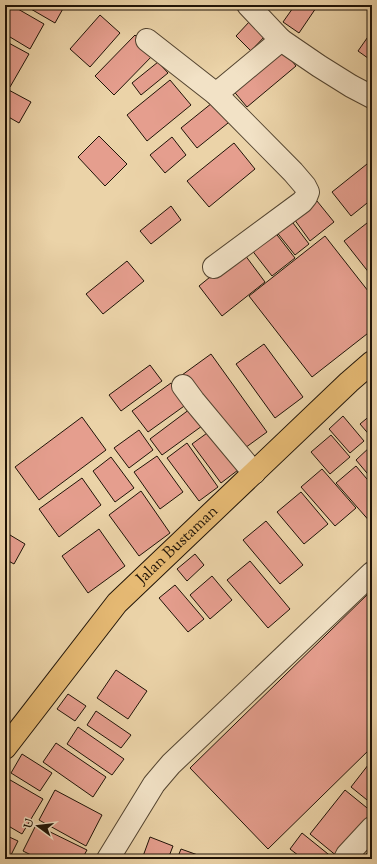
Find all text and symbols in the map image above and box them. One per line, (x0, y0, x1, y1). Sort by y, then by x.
street label: Jalan Bustaman (131, 500, 224, 591)
north arrow (18, 806, 58, 846)
text: U (20, 817, 38, 831)

